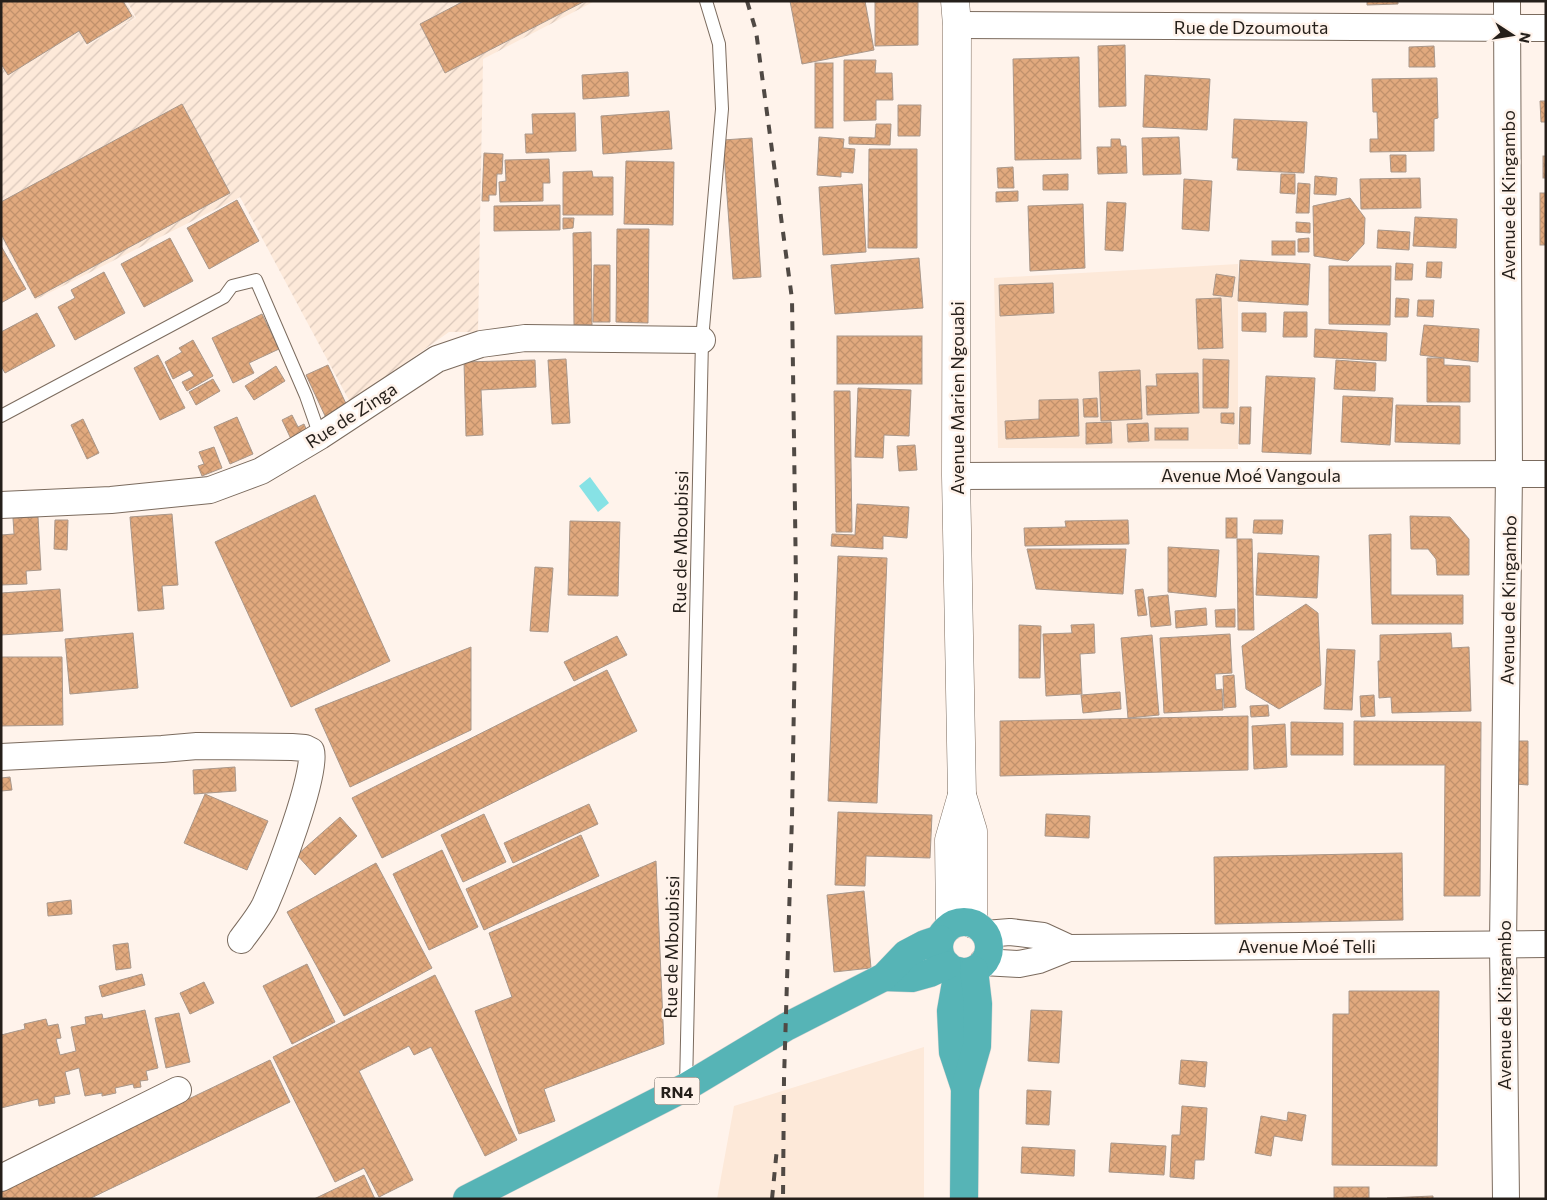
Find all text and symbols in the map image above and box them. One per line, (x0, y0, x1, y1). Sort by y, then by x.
north arrow (1487, 10, 1537, 60)
street label: Rue de Dzoumouta (1174, 16, 1328, 38)
text: N (1516, 31, 1535, 45)
street label: Avenue de Kingambo (1497, 110, 1519, 280)
street label: Avenue Marien Ngouabi (946, 301, 968, 495)
street label: Rue de Zinga (301, 377, 401, 453)
street label: Avenue Moé Vangoula (1161, 464, 1341, 486)
street label: Rue de Mboubissi (668, 470, 692, 614)
street label: Avenue de Kingambo (1496, 515, 1520, 685)
street label: Rue de Mboubissi (659, 875, 683, 1019)
street label: Avenue de Kingambo (1493, 920, 1515, 1090)
street label: Avenue Moé Telli (1238, 935, 1376, 957)
road number: RN4 (654, 1078, 700, 1104)

